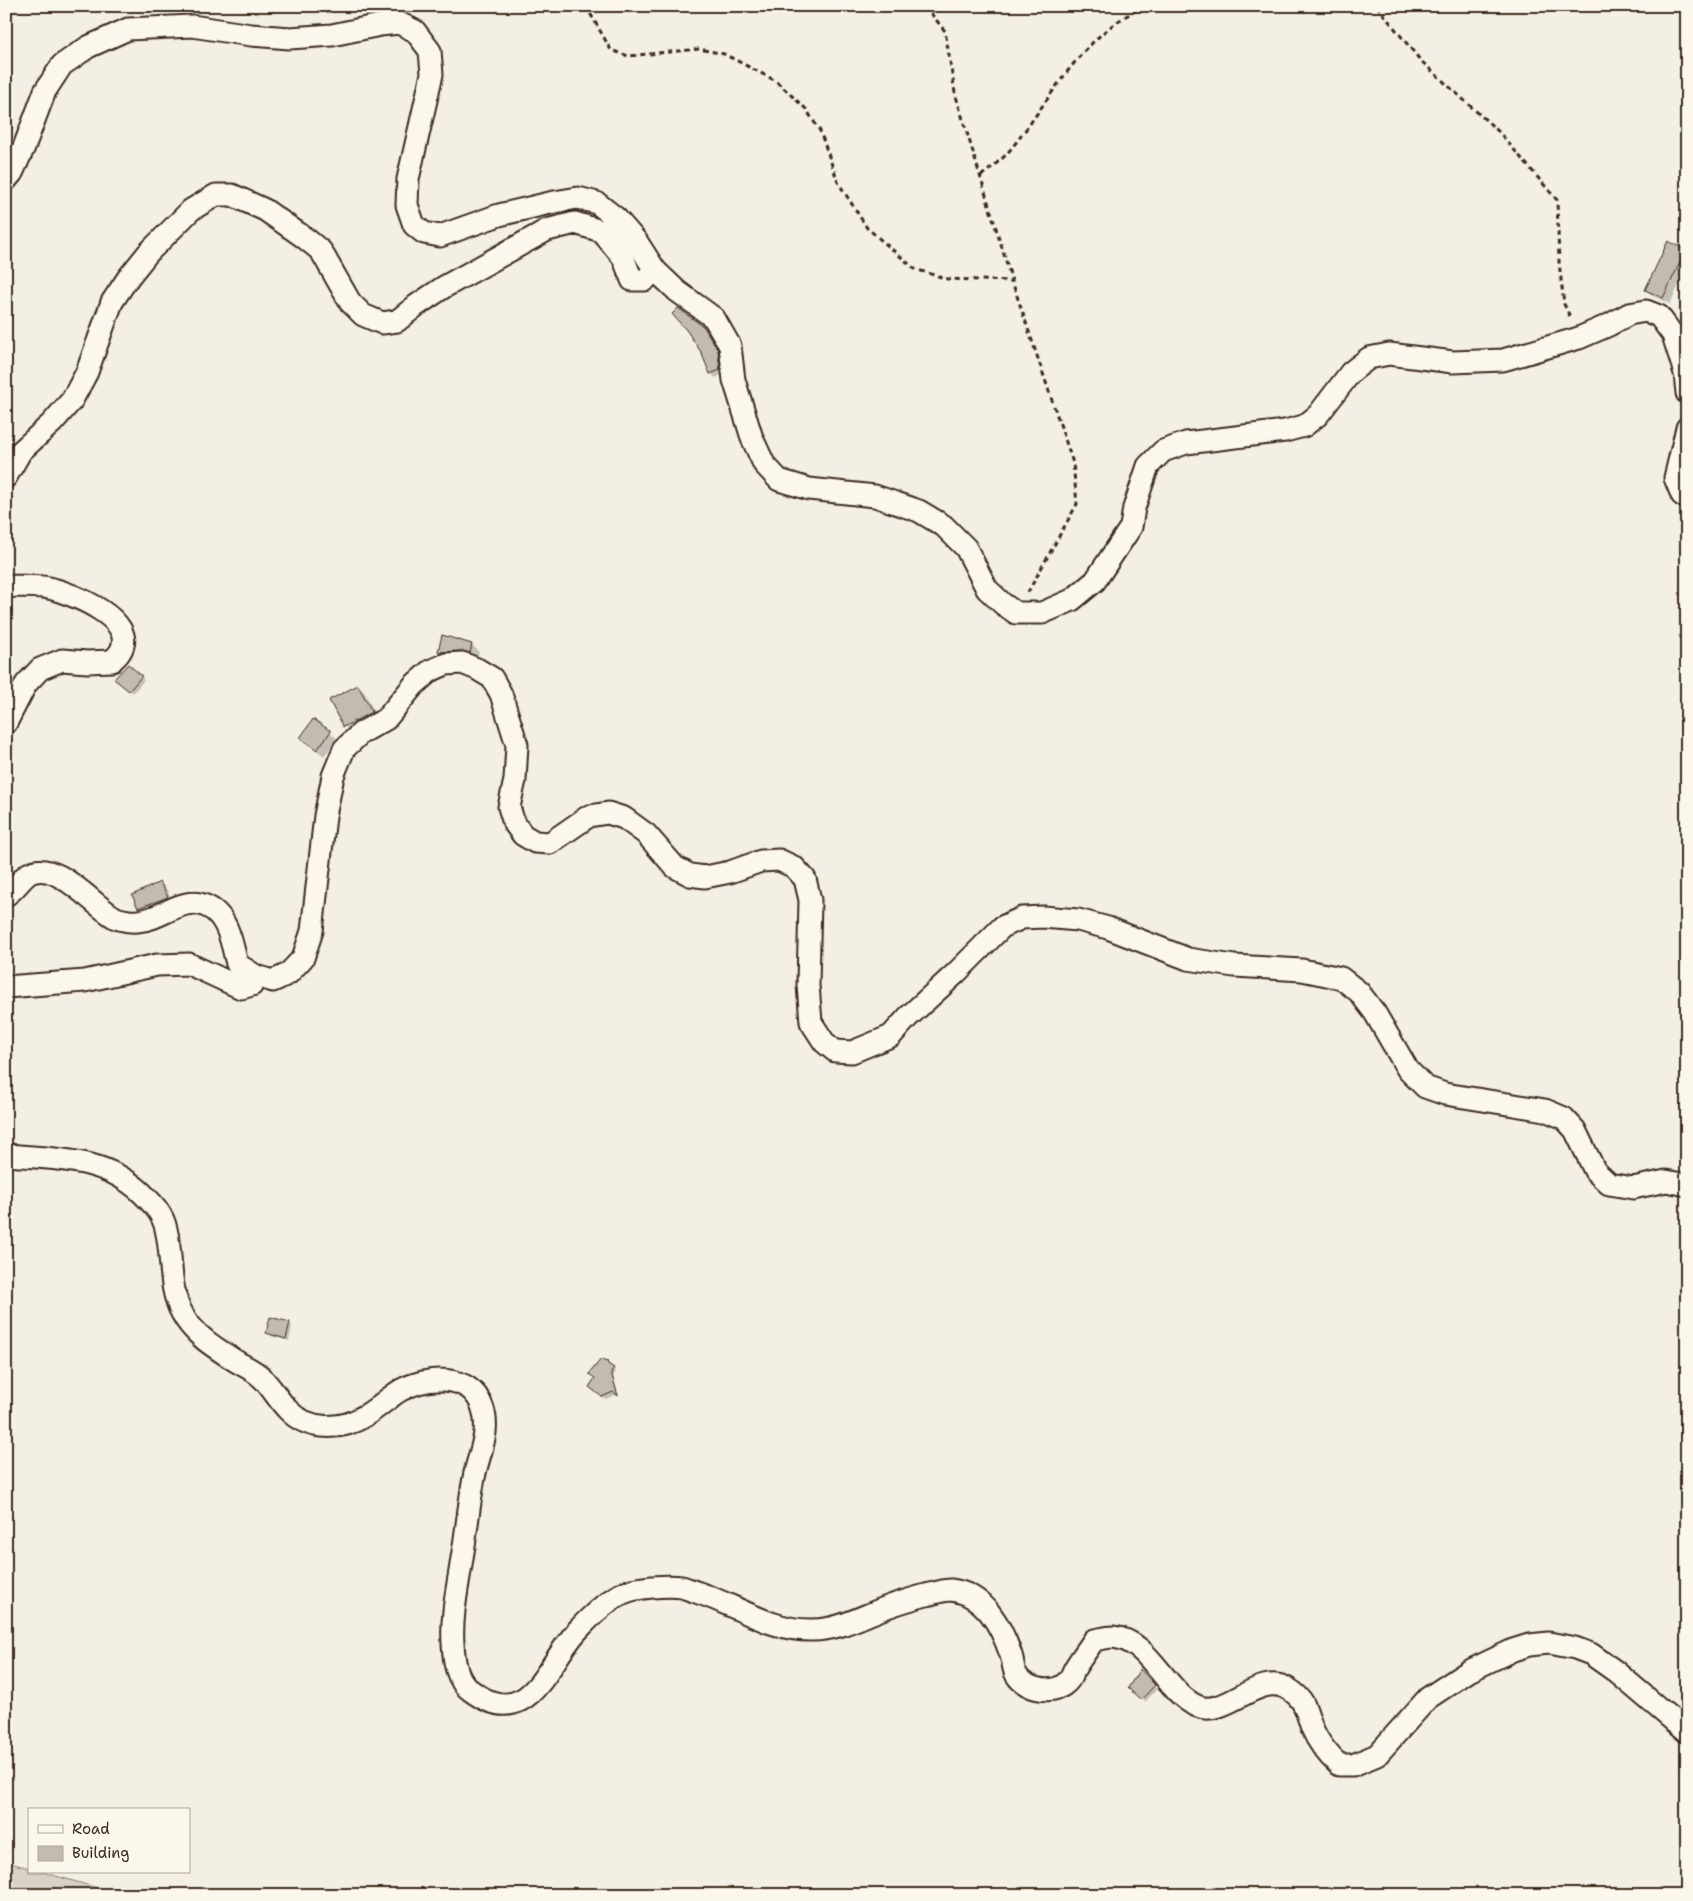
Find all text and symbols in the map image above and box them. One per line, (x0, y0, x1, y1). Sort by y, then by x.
legend (28, 1808, 190, 1874)
text: Road (72, 1819, 110, 1839)
text: Building (72, 1843, 129, 1863)

